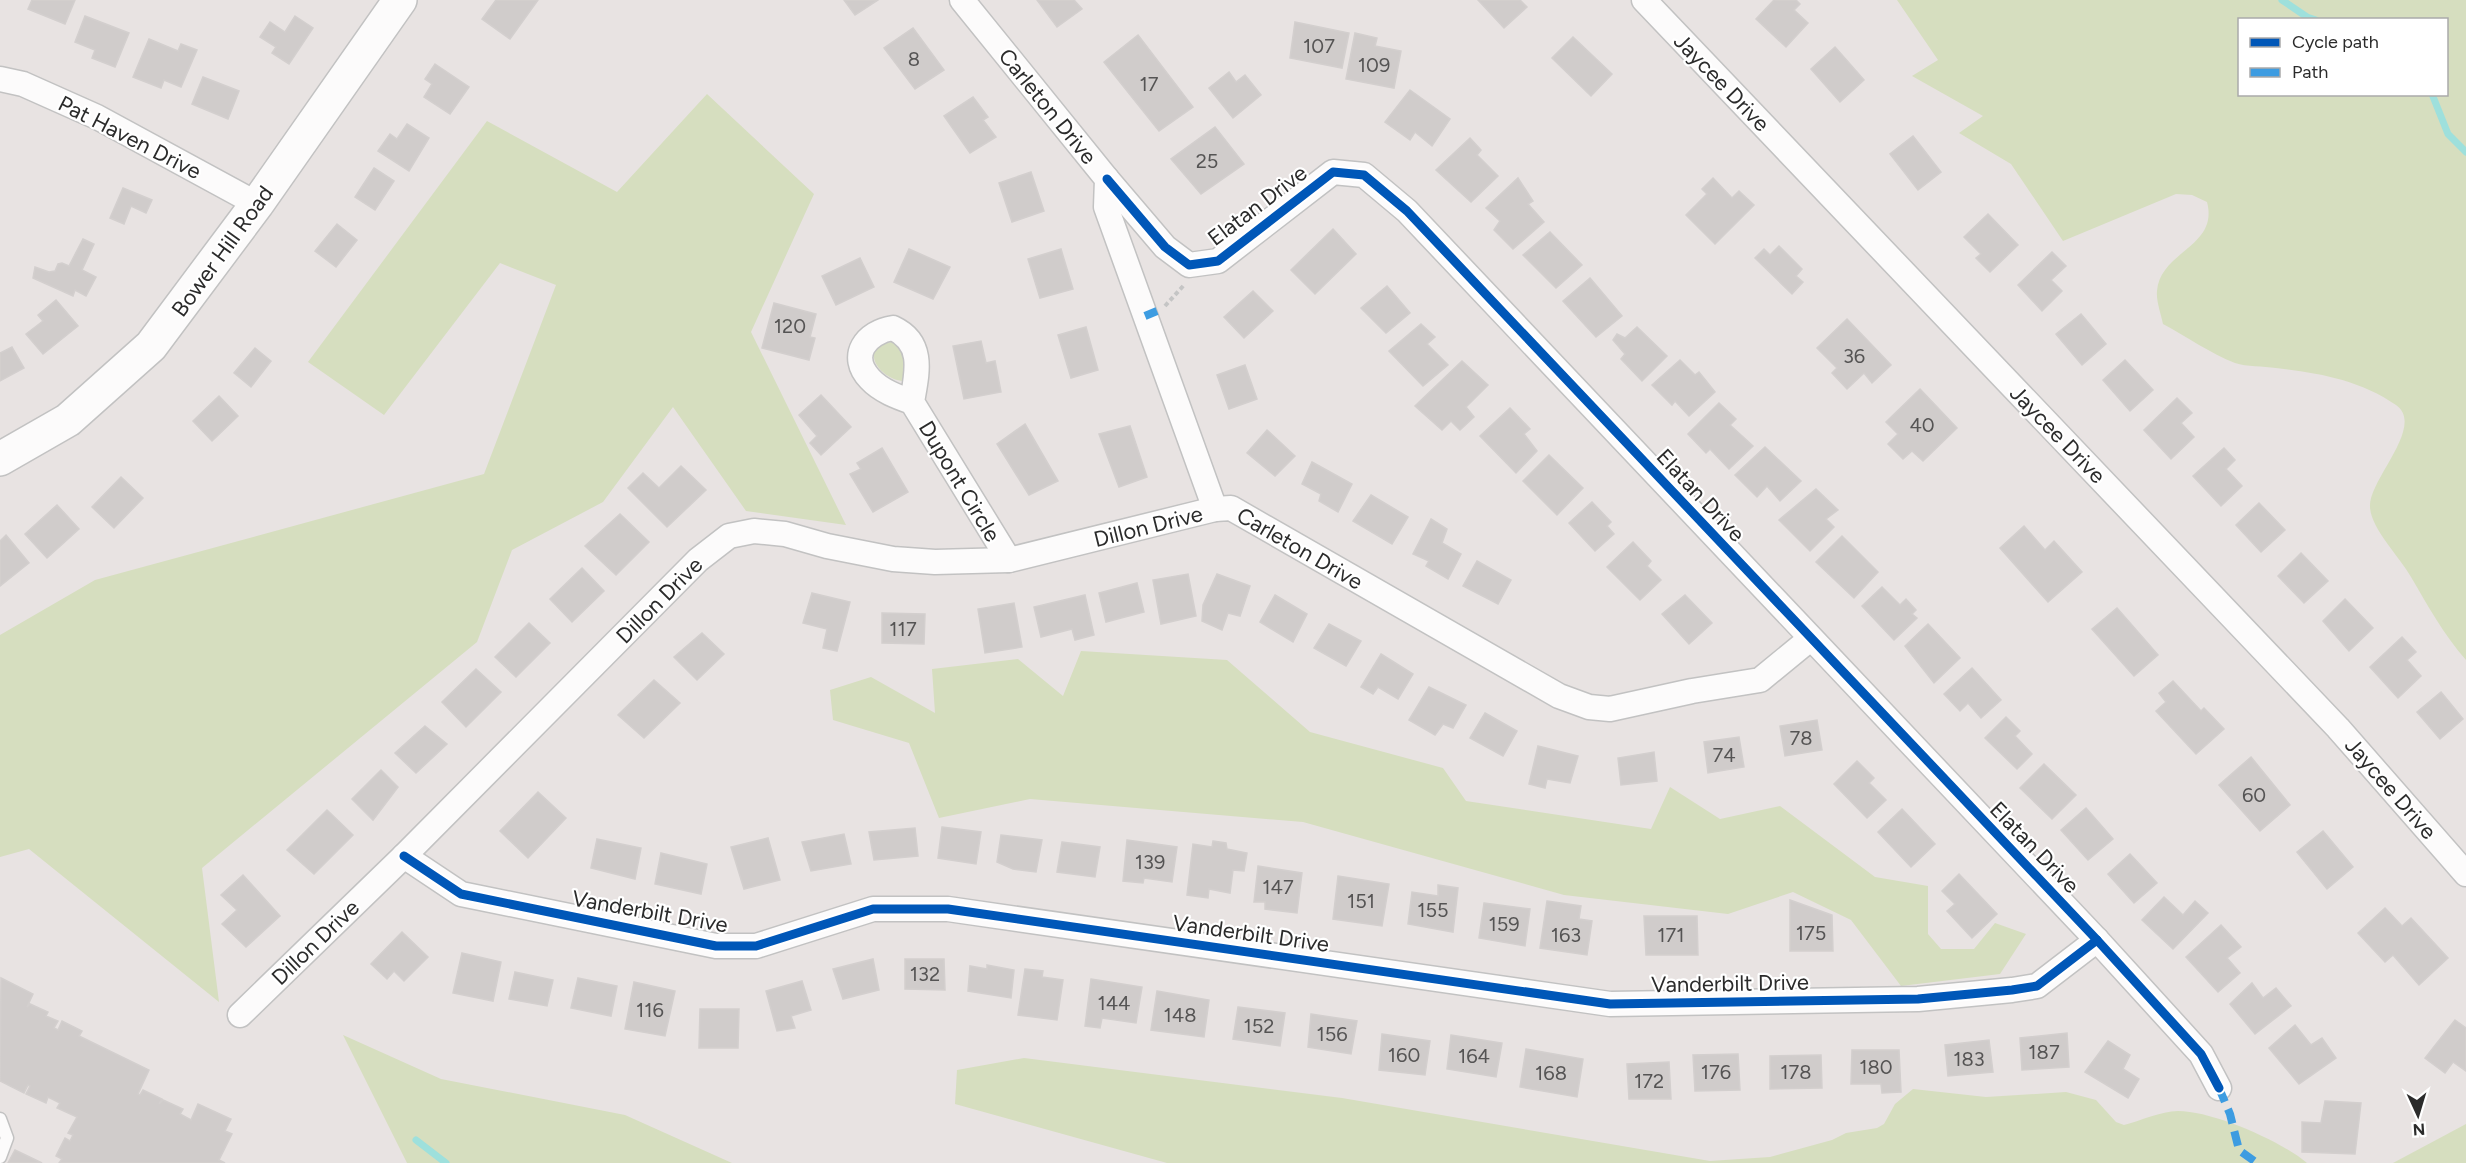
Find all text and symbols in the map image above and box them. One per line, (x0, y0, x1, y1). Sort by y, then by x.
legend (2238, 18, 2448, 96)
street label: Jaycee Drive (1668, 28, 1775, 137)
text: Cycle path (2292, 31, 2379, 53)
house number: 107 (1303, 34, 1335, 58)
street label: Carleton Drive (993, 43, 1102, 170)
house number: 8 (908, 47, 920, 71)
house number: 109 (1358, 53, 1390, 77)
text: Path (2292, 61, 2328, 83)
house number: 17 (1140, 72, 1159, 96)
street label: Pat Haven Drive (54, 90, 206, 185)
house number: 25 (1196, 149, 1218, 173)
street label: Elatan Drive (1202, 159, 1312, 251)
street label: Bower Hill Road (166, 181, 279, 322)
house number: 120 (774, 314, 806, 338)
house number: 36 (1843, 344, 1865, 368)
street label: Jaycee Drive (2004, 380, 2111, 489)
house number: 40 (1909, 413, 1935, 437)
street label: Dupont Circle (913, 416, 1006, 547)
street label: Elatan Drive (1651, 443, 1750, 547)
street label: Dillon Drive (1091, 500, 1205, 553)
street label: Carleton Drive (1232, 501, 1368, 595)
street label: Dillon Drive (610, 551, 708, 649)
house number: 117 (889, 617, 917, 641)
house number: 78 (1789, 726, 1813, 750)
street label: Jaycee Drive (2339, 732, 2442, 845)
house number: 74 (1712, 743, 1736, 767)
house number: 60 (2242, 783, 2266, 807)
street label: Elatan Drive (1984, 796, 2085, 899)
house number: 139 (1135, 850, 1165, 874)
house number: 147 (1262, 875, 1294, 899)
street label: Vanderbilt Drive (570, 885, 730, 938)
house number: 151 (1347, 889, 1375, 913)
street label: Dillon Drive (266, 894, 365, 991)
house number: 155 (1417, 898, 1449, 922)
street label: Vanderbilt Drive (1171, 909, 1331, 958)
house number: 159 (1488, 912, 1520, 936)
house number: 175 (1796, 921, 1826, 945)
house number: 163 (1551, 923, 1581, 947)
house number: 171 (1657, 923, 1685, 947)
house number: 132 (910, 962, 940, 986)
street label: Vanderbilt Drive (1651, 969, 1809, 998)
house number: 144 (1097, 991, 1131, 1015)
house number: 116 (636, 998, 664, 1022)
house number: 148 (1164, 1003, 1196, 1027)
house number: 152 (1244, 1014, 1274, 1038)
house number: 156 (1316, 1022, 1348, 1046)
house number: 187 (2028, 1040, 2060, 1064)
house number: 160 (1388, 1043, 1420, 1067)
house number: 164 (1458, 1044, 1490, 1068)
house number: 183 (1953, 1047, 1985, 1071)
house number: 180 (1859, 1055, 1893, 1079)
house number: 176 (1701, 1060, 1731, 1084)
house number: 178 (1780, 1060, 1812, 1084)
house number: 168 (1535, 1061, 1567, 1085)
house number: 172 (1634, 1069, 1664, 1093)
north arrow (2388, 1085, 2448, 1145)
text: N (2412, 1120, 2426, 1139)

